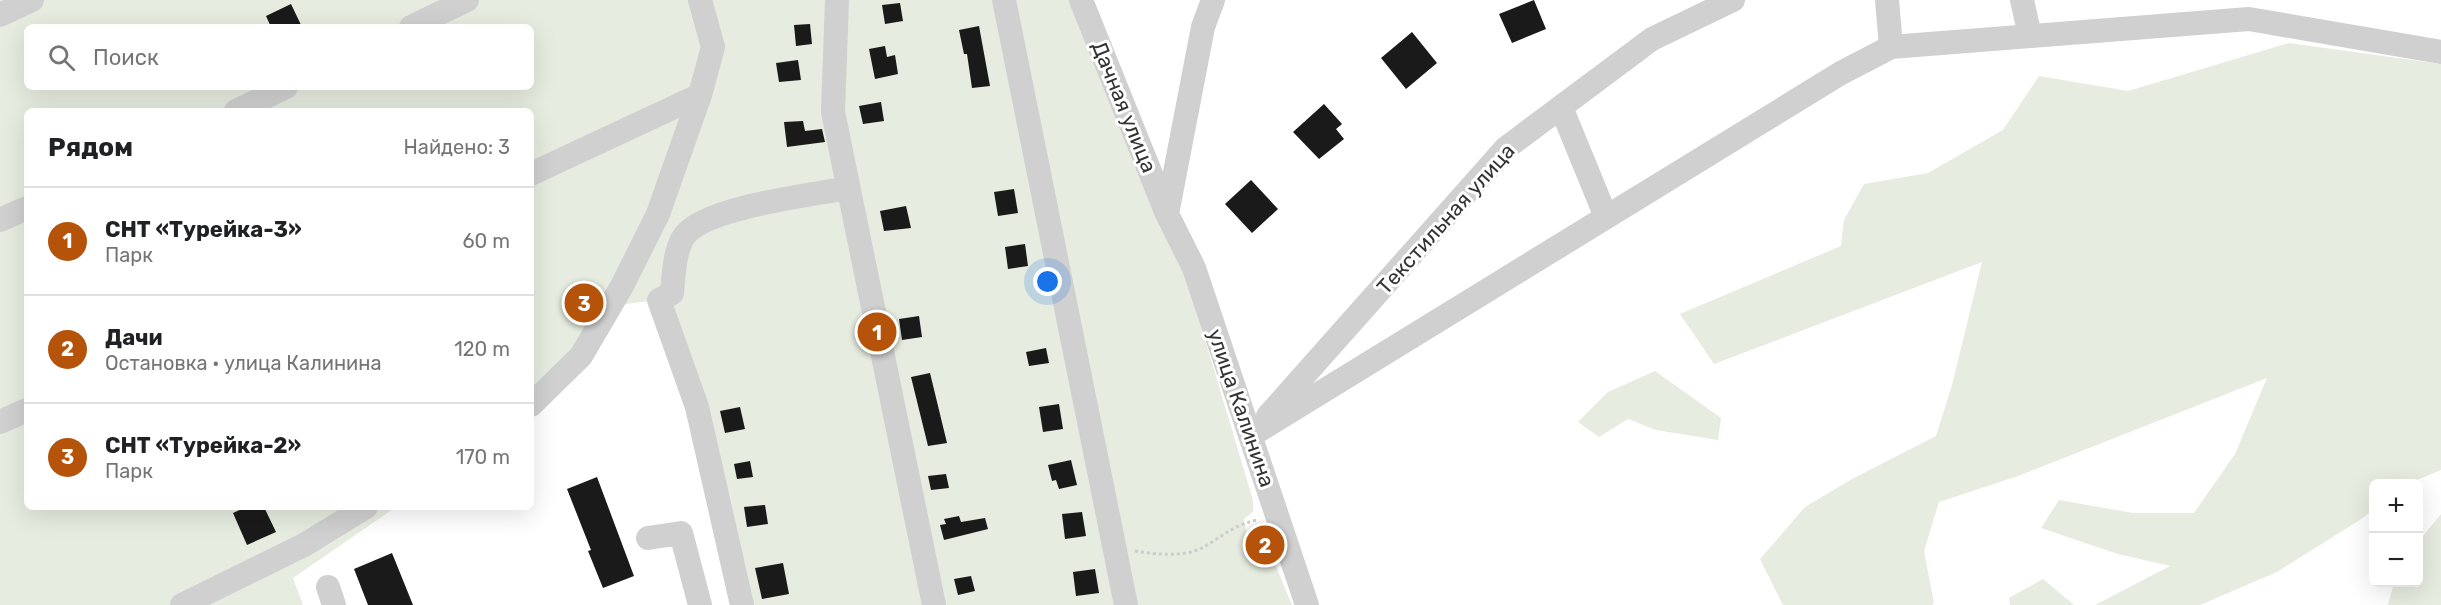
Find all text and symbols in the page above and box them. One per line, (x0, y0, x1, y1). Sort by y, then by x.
search box (24, 24, 534, 90)
street label: Дачная улица (1087, 38, 1162, 176)
icon: search (45, 41, 78, 74)
text: Поиск (93, 44, 159, 71)
text: Рядом (48, 132, 133, 163)
text: Найдено: 3 (404, 135, 510, 159)
street label: Текстильная улица (1371, 138, 1520, 299)
text: СНТ «Турейка-3» (105, 216, 302, 243)
text: 1 (63, 229, 72, 253)
text: 60 m (463, 229, 510, 253)
text: Парк (105, 243, 153, 267)
your location (1033, 267, 1062, 296)
pin: 3 (564, 280, 604, 326)
pin: 1 (858, 310, 896, 354)
text: Дачи (105, 324, 163, 351)
street label: улица Калинина (1203, 326, 1280, 490)
text: 2 (61, 337, 74, 361)
text: 120 m (454, 337, 510, 361)
text: Остановка · улица Калинина (105, 351, 382, 375)
text: СНТ «Турейка-2» (105, 432, 301, 459)
text: 3 (61, 445, 74, 469)
text: 170 m (456, 445, 510, 469)
text: Парк (105, 459, 153, 483)
map controls (2369, 479, 2423, 587)
button: + (2369, 479, 2423, 533)
pin: 2 (1246, 522, 1284, 568)
button: − (2369, 533, 2423, 587)

